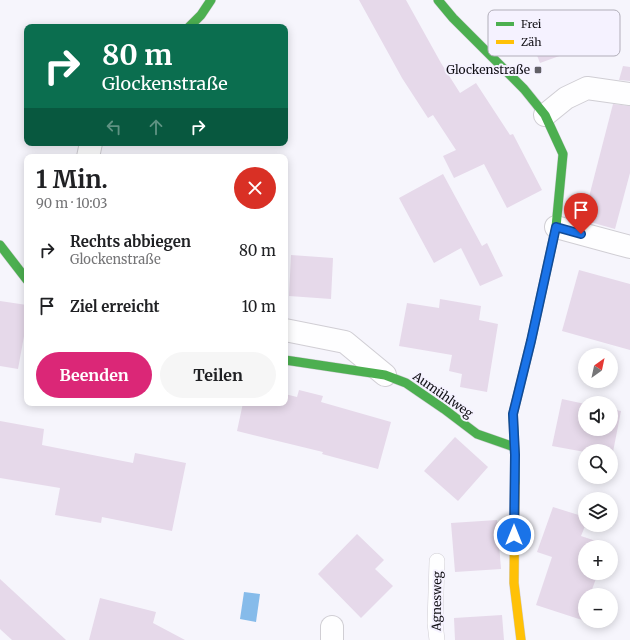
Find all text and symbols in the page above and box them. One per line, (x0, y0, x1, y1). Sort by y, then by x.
legend (488, 10, 620, 56)
text: Frei (521, 17, 542, 31)
text: Zäh (521, 35, 542, 49)
text: 80 m (102, 37, 173, 73)
icon: right (36, 40, 88, 92)
place label: Glockenstraße (446, 62, 530, 77)
marker: Glockenstraße (533, 65, 543, 75)
text: Glockenstraße (102, 72, 228, 95)
icon: left (103, 116, 125, 138)
icon: ahead (145, 116, 167, 138)
icon: right (187, 116, 209, 138)
text: 1 Min. (36, 164, 108, 195)
button: close (234, 167, 276, 209)
pin (564, 193, 598, 234)
text: 90 m · 10:03 (36, 195, 108, 212)
icon: arrive (570, 199, 592, 221)
text: Rechts abbiegen (70, 232, 191, 251)
icon: right (36, 239, 58, 261)
text: 80 m (239, 241, 276, 260)
text: Glockenstraße (70, 251, 161, 268)
icon: arrive (36, 295, 58, 317)
text: Ziel erreicht (70, 297, 160, 316)
text: 10 m (242, 297, 276, 316)
north arrow (578, 348, 618, 388)
map controls (578, 348, 618, 628)
button: Beenden (36, 352, 152, 398)
button: Teilen (160, 352, 276, 398)
street label: Aumühlweg (410, 368, 477, 421)
button: sound (578, 396, 618, 436)
button: search (578, 444, 618, 484)
button: layers (578, 492, 618, 532)
position arrow (493, 514, 535, 556)
button: + (578, 540, 618, 580)
street label: Agnesweg (428, 570, 445, 632)
button: − (578, 588, 618, 628)

